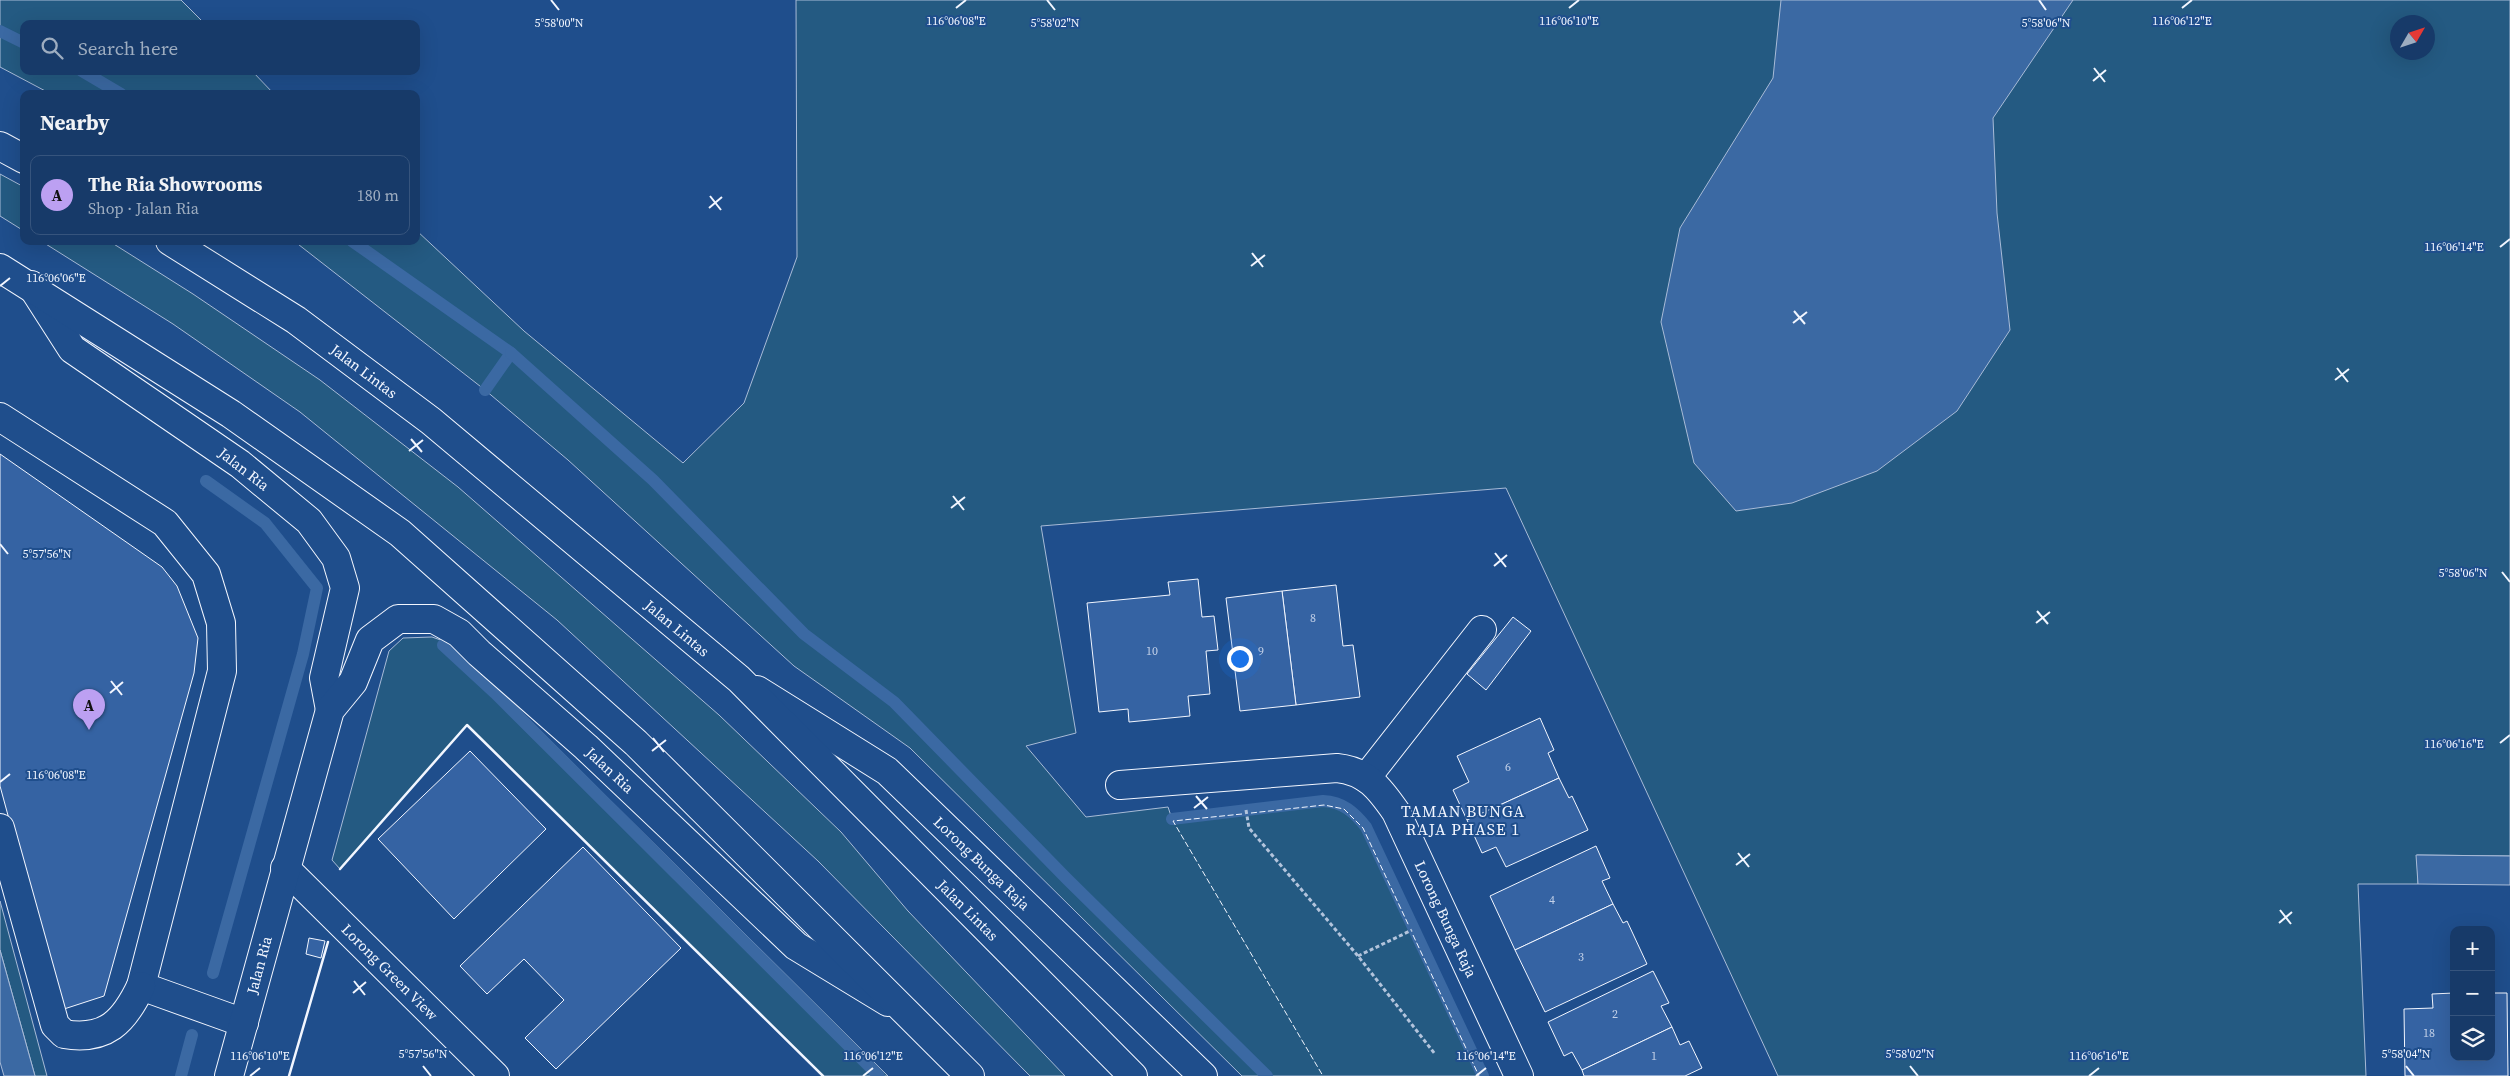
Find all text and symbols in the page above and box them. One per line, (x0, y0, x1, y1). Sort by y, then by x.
text: 116°06'08"E (926, 13, 986, 29)
text: 116°06'10"E (1539, 13, 1599, 29)
text: 116°06'12"E (2152, 13, 2212, 29)
text: 5°58'00"N (534, 15, 584, 31)
text: 5°58'02"N (1030, 15, 1080, 31)
text: 5°58'06"N (2021, 15, 2071, 31)
north arrow (2390, 15, 2435, 60)
search box (20, 20, 420, 75)
icon: search (38, 34, 66, 62)
text: Search here (78, 35, 178, 61)
text: Nearby (40, 108, 110, 137)
text: The Ria Showrooms (88, 171, 262, 197)
text: A (52, 184, 62, 206)
text: 180 m (357, 184, 399, 206)
text: Shop · Jalan Ria (88, 197, 199, 219)
text: 116°06'14"E (2424, 239, 2484, 255)
text: 116°06'06"E (26, 270, 86, 286)
street label: Jalan Lintas (325, 338, 402, 403)
street label: Jalan Ria (213, 442, 274, 496)
text: 5°57'56"N (22, 546, 72, 562)
text: 5°58'06"N (2438, 565, 2488, 581)
street label: Jalan Lintas (639, 594, 714, 661)
house number: 8 (1310, 610, 1316, 626)
house number: 10 (1146, 643, 1158, 659)
house number: 9 (1258, 643, 1264, 659)
your location (1227, 646, 1253, 672)
pin: A (73, 689, 105, 730)
text: 116°06'16"E (2424, 736, 2484, 752)
street label: Jalan Ria (580, 741, 639, 798)
house number: 6 (1505, 759, 1511, 775)
text: 116°06'08"E (26, 767, 86, 783)
district label: TAMAN BUNGA RAJA PHASE 1 (1401, 800, 1525, 840)
street label: Lorong Bunga Raja (929, 811, 1035, 915)
street label: Lorong Bunga Raja (1410, 857, 1482, 981)
street label: Jalan Lintas (932, 874, 1003, 945)
house number: 4 (1549, 892, 1555, 908)
street label: Lorong Green View (337, 919, 443, 1025)
map controls (2450, 926, 2495, 1061)
button: + (2450, 926, 2495, 971)
street label: Jalan Ria (241, 933, 277, 997)
house number: 3 (1578, 949, 1584, 965)
button: − (2450, 971, 2495, 1016)
house number: 2 (1612, 1006, 1618, 1022)
button: layers (2450, 1016, 2495, 1061)
house number: 18 (2423, 1025, 2435, 1041)
text: 5°57'56"N (398, 1046, 448, 1062)
text: 5°58'02"N (1885, 1046, 1935, 1062)
text: 5°58'04"N (2381, 1046, 2431, 1062)
text: 116°06'10"E (230, 1048, 290, 1064)
text: 116°06'12"E (843, 1048, 903, 1064)
text: 116°06'14"E (1456, 1048, 1516, 1064)
house number: 1 (1651, 1048, 1657, 1064)
text: 116°06'16"E (2069, 1048, 2129, 1064)

